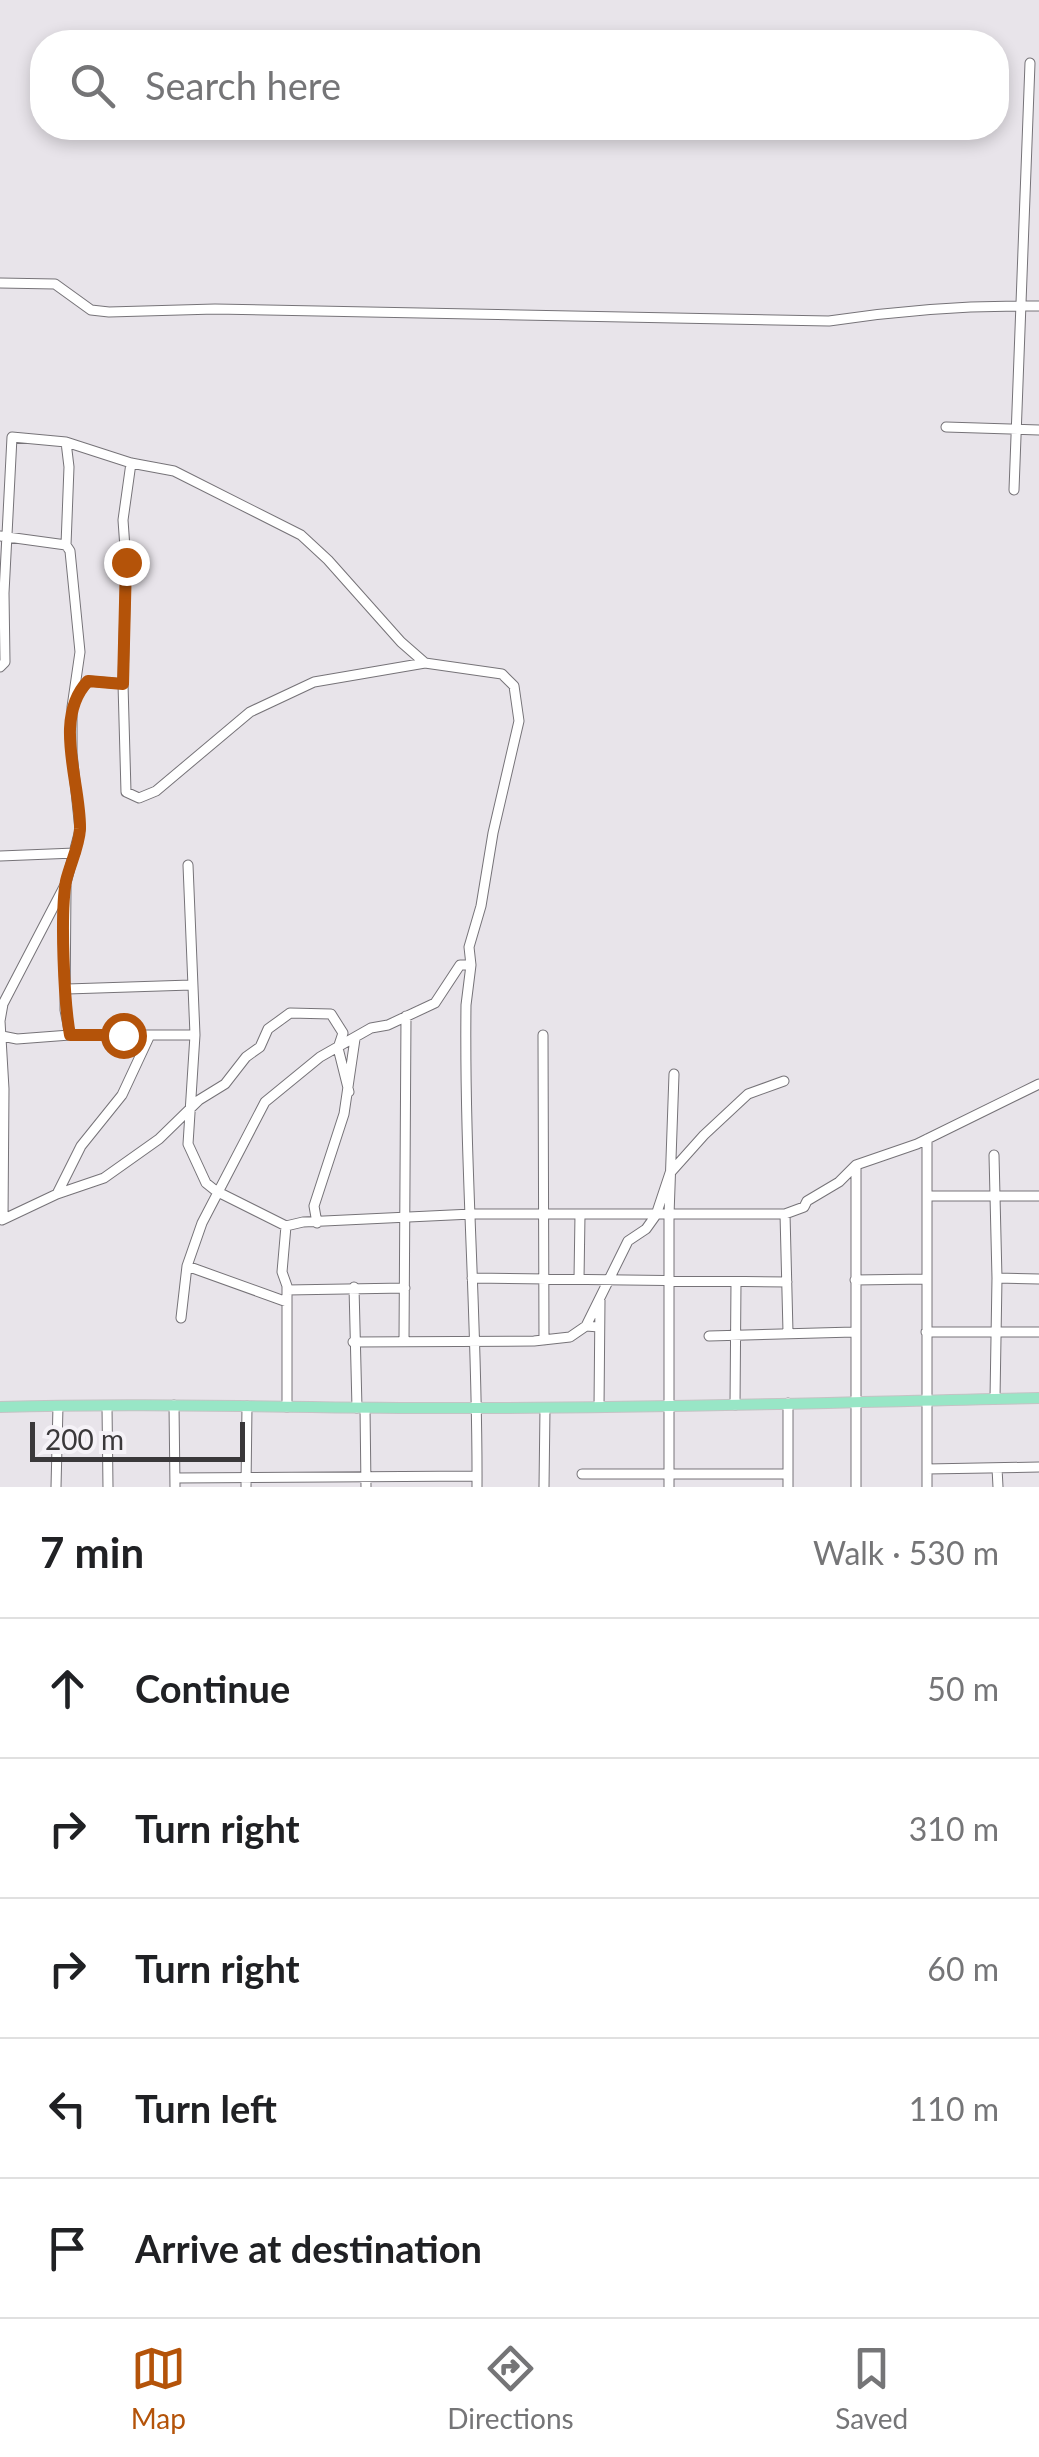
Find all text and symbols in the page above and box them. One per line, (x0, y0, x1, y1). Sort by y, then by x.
search box (30, 30, 1009, 140)
icon: search (65, 58, 120, 113)
text: Search here (145, 62, 341, 108)
route end (104, 540, 150, 586)
route start (101, 1013, 147, 1059)
scale bar (30, 1417, 245, 1462)
text: 200 m (45, 1422, 124, 1456)
text: 7 min (40, 1527, 144, 1577)
text: Walk · 530 m (813, 1533, 999, 1572)
icon: ahead (40, 1661, 95, 1716)
text: Continue (135, 1665, 290, 1711)
text: 50 m (927, 1669, 999, 1708)
icon: right (40, 1801, 95, 1856)
text: Turn right (135, 1805, 300, 1851)
text: 310 m (909, 1809, 999, 1848)
icon: right (40, 1941, 95, 1996)
text: Turn right (135, 1945, 300, 1991)
text: 60 m (927, 1949, 999, 1988)
icon: left (40, 2081, 95, 2136)
text: Turn left (135, 2085, 277, 2131)
text: 110 m (909, 2089, 999, 2128)
icon: arrive (40, 2221, 95, 2276)
text: Arrive at destination (135, 2225, 482, 2271)
tab: Map (131, 2341, 186, 2435)
tab: Directions (447, 2341, 574, 2435)
tab: Saved (835, 2341, 908, 2435)

